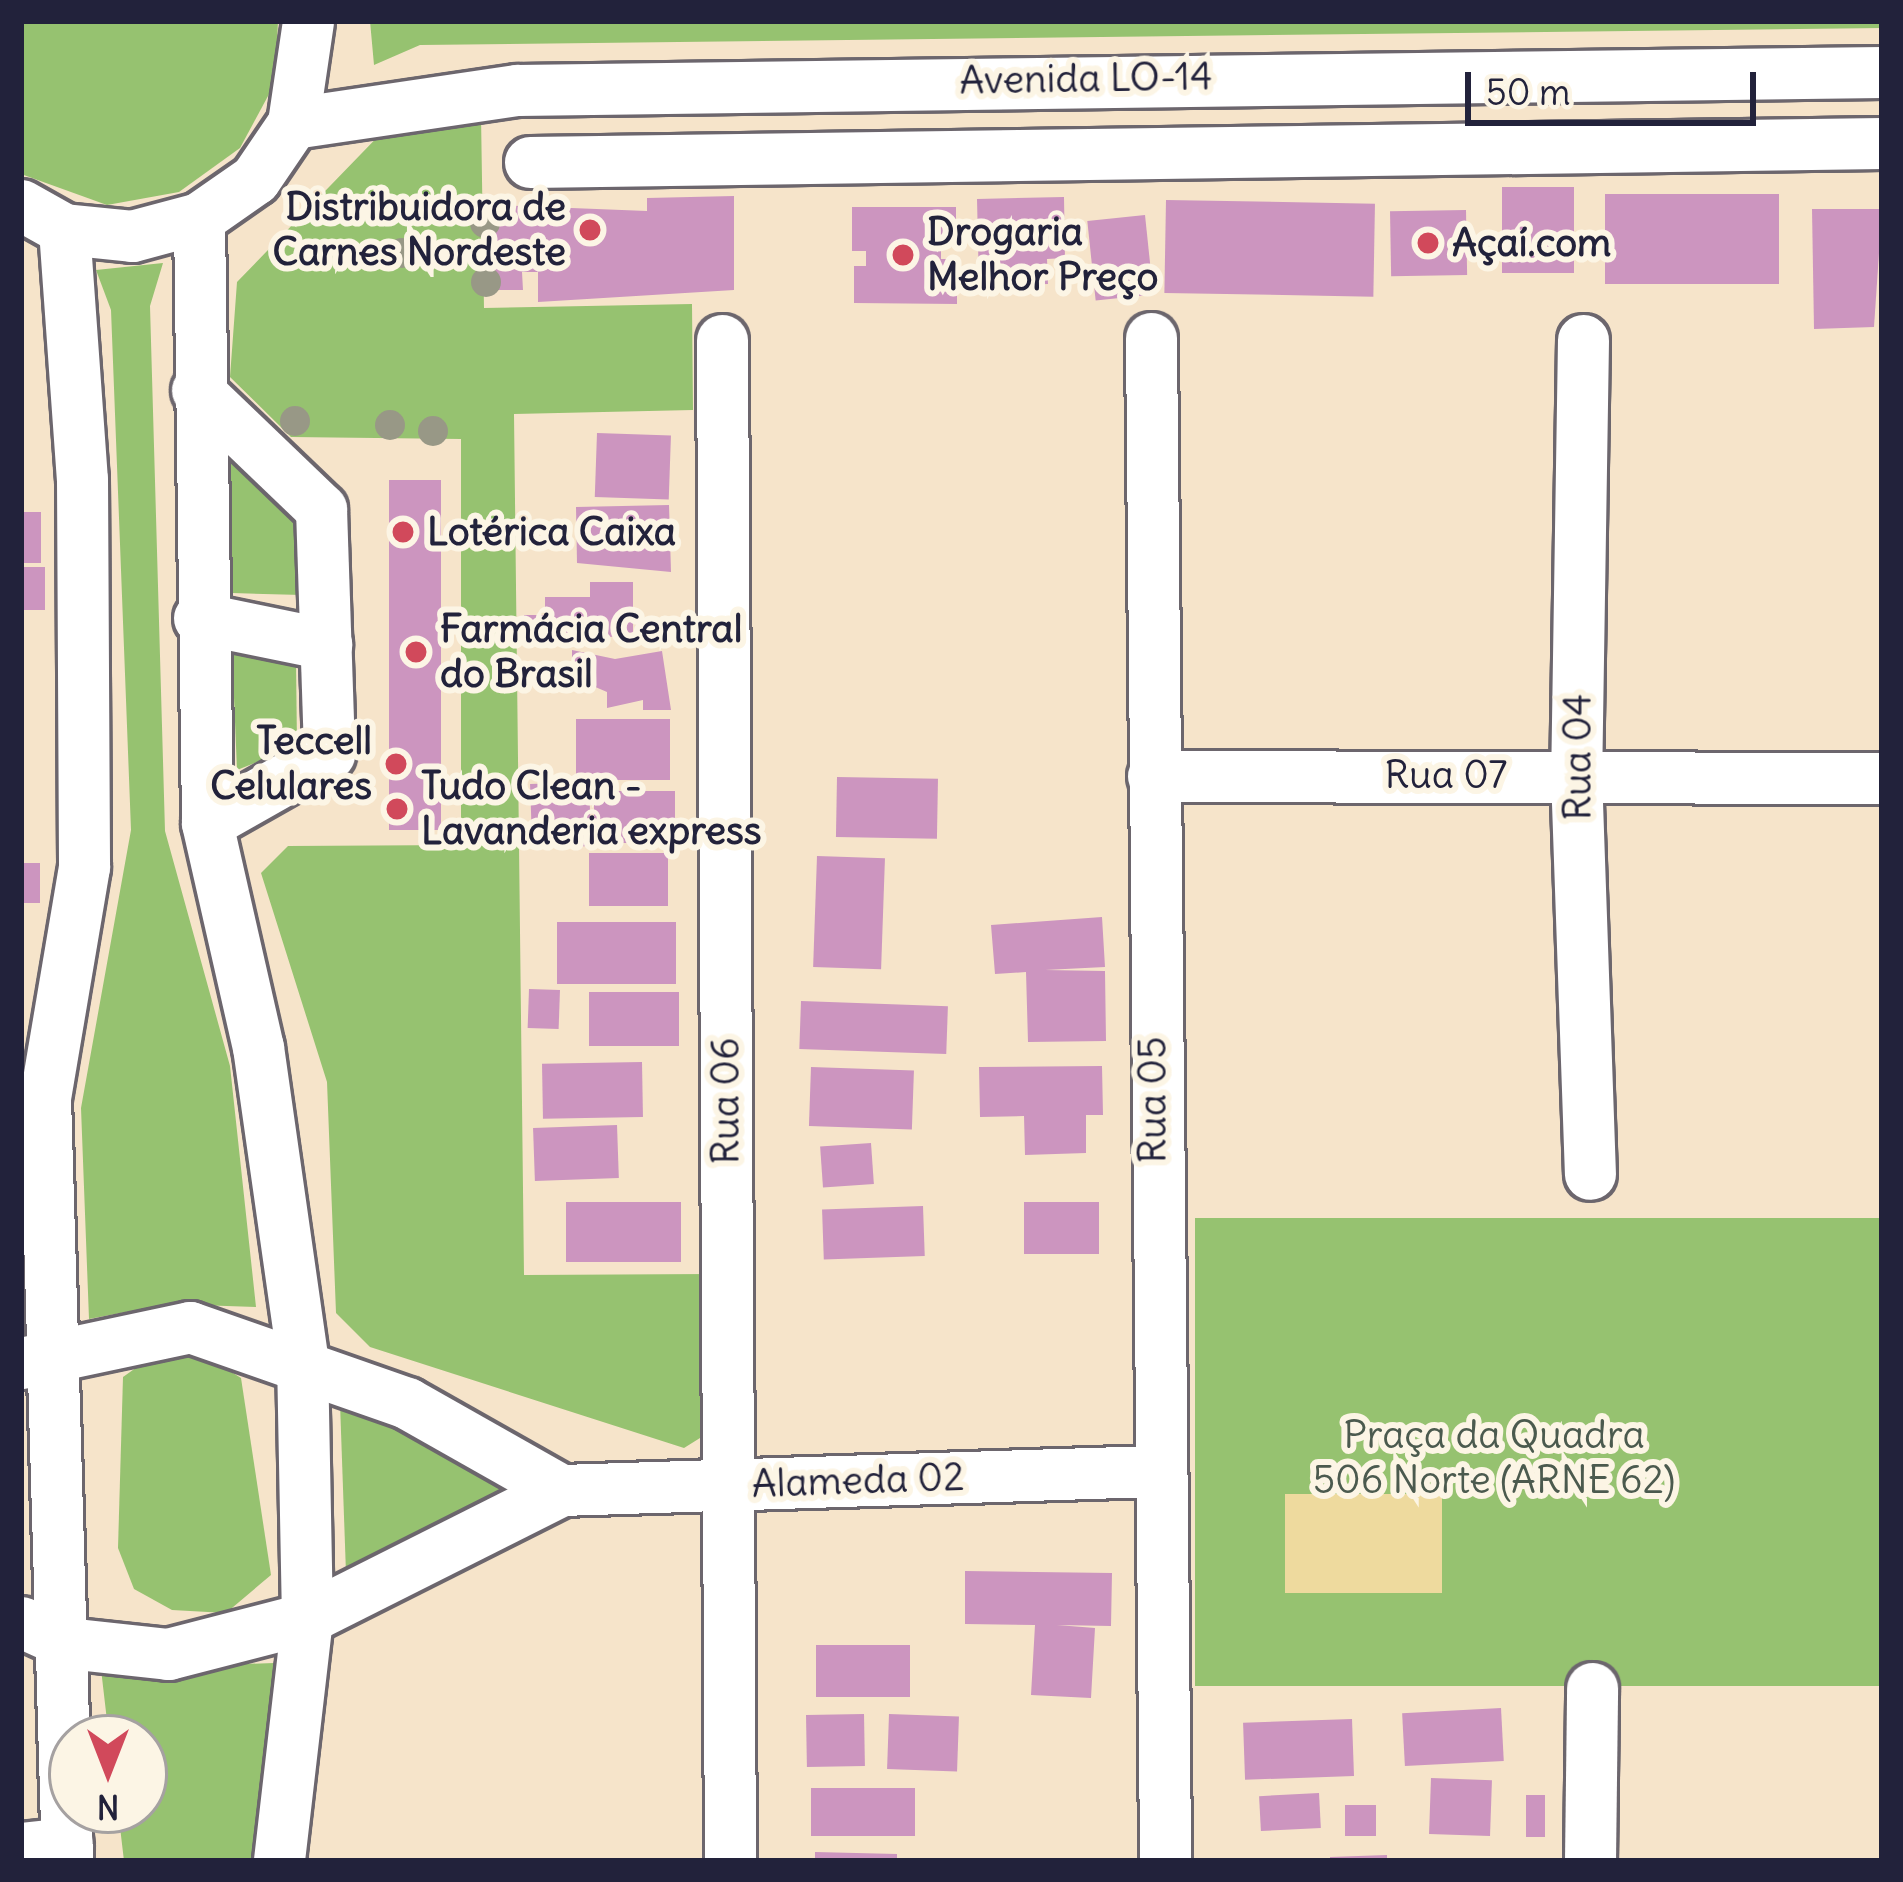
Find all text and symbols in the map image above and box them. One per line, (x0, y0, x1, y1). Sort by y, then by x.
scale bar (1471, 48, 1762, 122)
street label: Avenida LO-14 (959, 53, 1213, 105)
text: 50 m (1486, 70, 1571, 115)
place label: Distribuidora de Carnes Nordeste (273, 185, 566, 276)
place label: Drogaria Melhor Preço (927, 210, 1158, 301)
marker: Distribuidora de Carnes Nordeste (577, 217, 603, 243)
place label: Açaí.com (1452, 220, 1611, 266)
marker: Açaí.com (1415, 230, 1441, 256)
marker: Drogaria Melhor Preço (890, 242, 916, 268)
place label: Lotérica Caixa (427, 509, 676, 555)
marker: Lotérica Caixa (390, 519, 416, 545)
place label: Farmácia Central do Brasil (440, 607, 742, 698)
marker: Farmácia Central do Brasil (403, 639, 429, 665)
street label: Rua 04 (1555, 694, 1601, 820)
place label: Teccell Celulares (210, 719, 372, 810)
marker: Teccell Celulares (383, 751, 409, 777)
street label: Rua 07 (1385, 752, 1507, 798)
place label: Tudo Clean - Lavanderia express (421, 764, 761, 855)
marker: Tudo Clean - Lavanderia express (384, 796, 410, 822)
street label: Rua 05 (1130, 1037, 1176, 1163)
street label: Rua 06 (703, 1038, 749, 1164)
park label: Praça da Quadra 506 Norte (ARNE 62) (1313, 1413, 1675, 1504)
street label: Alameda 02 (751, 1454, 965, 1508)
north arrow (48, 1714, 168, 1834)
text: N (97, 1786, 119, 1828)

